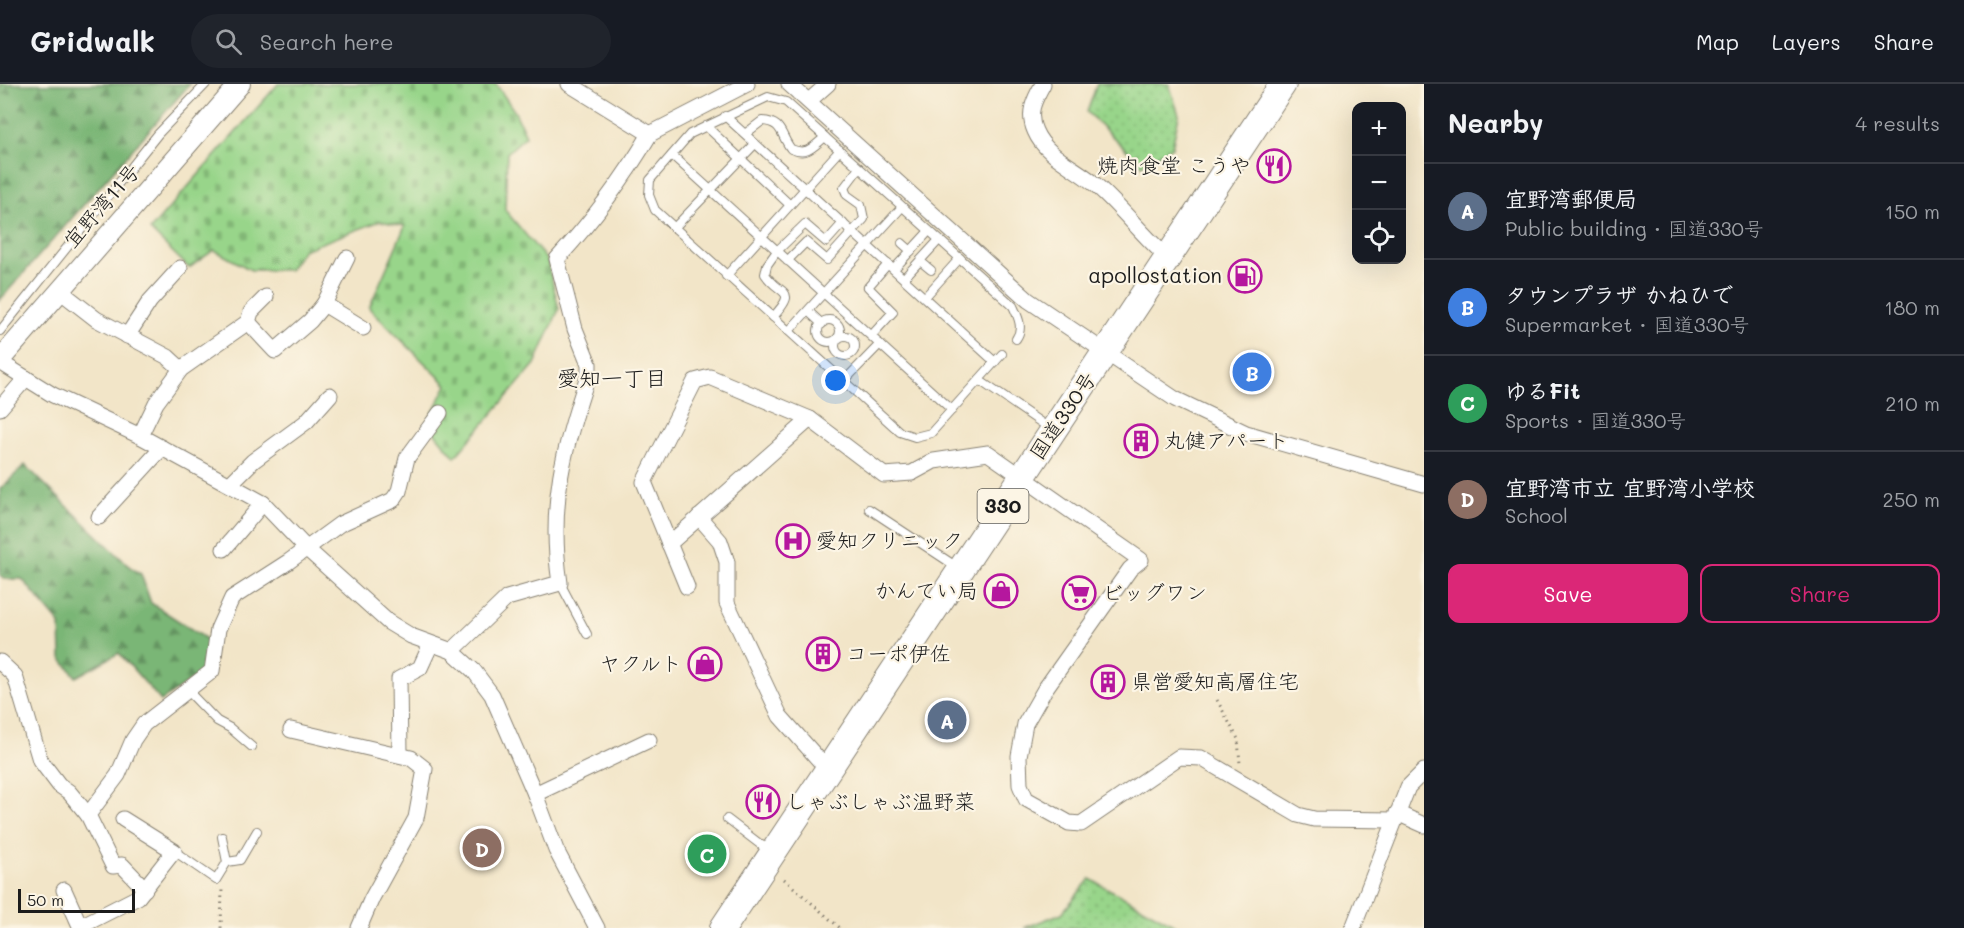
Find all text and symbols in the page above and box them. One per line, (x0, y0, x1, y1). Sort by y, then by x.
search box (191, 14, 611, 68)
text: Gridwalk (30, 23, 155, 59)
icon: search (212, 25, 245, 58)
text: Search here (260, 27, 394, 56)
text: Map (1696, 28, 1739, 55)
text: Layers (1772, 28, 1841, 55)
text: Share (1874, 28, 1934, 55)
map controls (1352, 102, 1406, 264)
button: + (1352, 102, 1406, 156)
text: Nearby (1448, 106, 1543, 140)
text: 4 results (1855, 110, 1940, 136)
restaurant icon: 焼肉食堂 こうや (1256, 148, 1292, 184)
place label: 焼肉食堂 こうや (1097, 151, 1251, 178)
button: − (1352, 156, 1406, 210)
street label: 宜野湾11号 (57, 157, 145, 253)
text: 宜野湾郵便局 (1505, 184, 1637, 213)
text: A (1461, 198, 1474, 224)
text: 150 m (1885, 198, 1940, 224)
button: locate (1352, 210, 1406, 264)
text: Public building · 国道330号 (1505, 215, 1764, 241)
fuel station icon: apollostation (1227, 258, 1263, 294)
place label: apollostation (1088, 261, 1222, 288)
text: タウンプラザ かねひで (1505, 280, 1733, 309)
text: B (1461, 294, 1474, 320)
text: 180 m (1884, 294, 1940, 320)
text: Supermarket · 国道330号 (1505, 311, 1750, 337)
pin: B (1232, 350, 1272, 394)
district label: 愛知一丁目 (557, 363, 667, 392)
your location (821, 366, 850, 395)
street label: 国道330号 (1022, 366, 1101, 464)
text: ゆるFit (1505, 376, 1580, 405)
text: C (1460, 390, 1475, 416)
text: 210 m (1885, 390, 1940, 416)
text: Sports · 国道330号 (1505, 407, 1686, 433)
building icon: 丸健アパート (1123, 423, 1159, 459)
place label: 丸健アパート (1164, 426, 1289, 453)
text: 宜野湾市立 宜野湾小学校 (1505, 473, 1755, 502)
text: D (1460, 486, 1475, 512)
text: 250 m (1883, 486, 1940, 512)
road number: 330 (978, 489, 1028, 523)
text: School (1505, 502, 1568, 528)
hospital icon: 愛知クリニック (775, 523, 811, 559)
place label: 愛知クリニック (816, 526, 963, 553)
button: Save (1448, 564, 1688, 623)
button: Share (1700, 564, 1940, 623)
shop icon: かんてい局 (983, 573, 1019, 609)
supermarket icon: ビッグワン (1061, 575, 1097, 611)
place label: かんてい局 (874, 576, 978, 603)
place label: ビッグワン (1102, 578, 1207, 605)
building icon: コーポ伊佐 (805, 636, 841, 672)
place label: コーポ伊佐 (846, 639, 951, 666)
shop icon: ヤクルト (687, 646, 723, 682)
place label: ヤクルト (599, 649, 682, 676)
building icon: 県営愛知高層住宅 (1090, 664, 1126, 700)
place label: 県営愛知高層住宅 (1131, 667, 1299, 694)
pin: A (928, 698, 966, 742)
restaurant icon: しゃぶしゃぶ温野菜 (745, 784, 781, 820)
place label: しゃぶしゃぶ温野菜 (786, 787, 975, 814)
pin: D (462, 826, 502, 870)
pin: C (688, 832, 726, 876)
scale bar (18, 886, 135, 914)
text: 50 m (27, 889, 64, 910)

